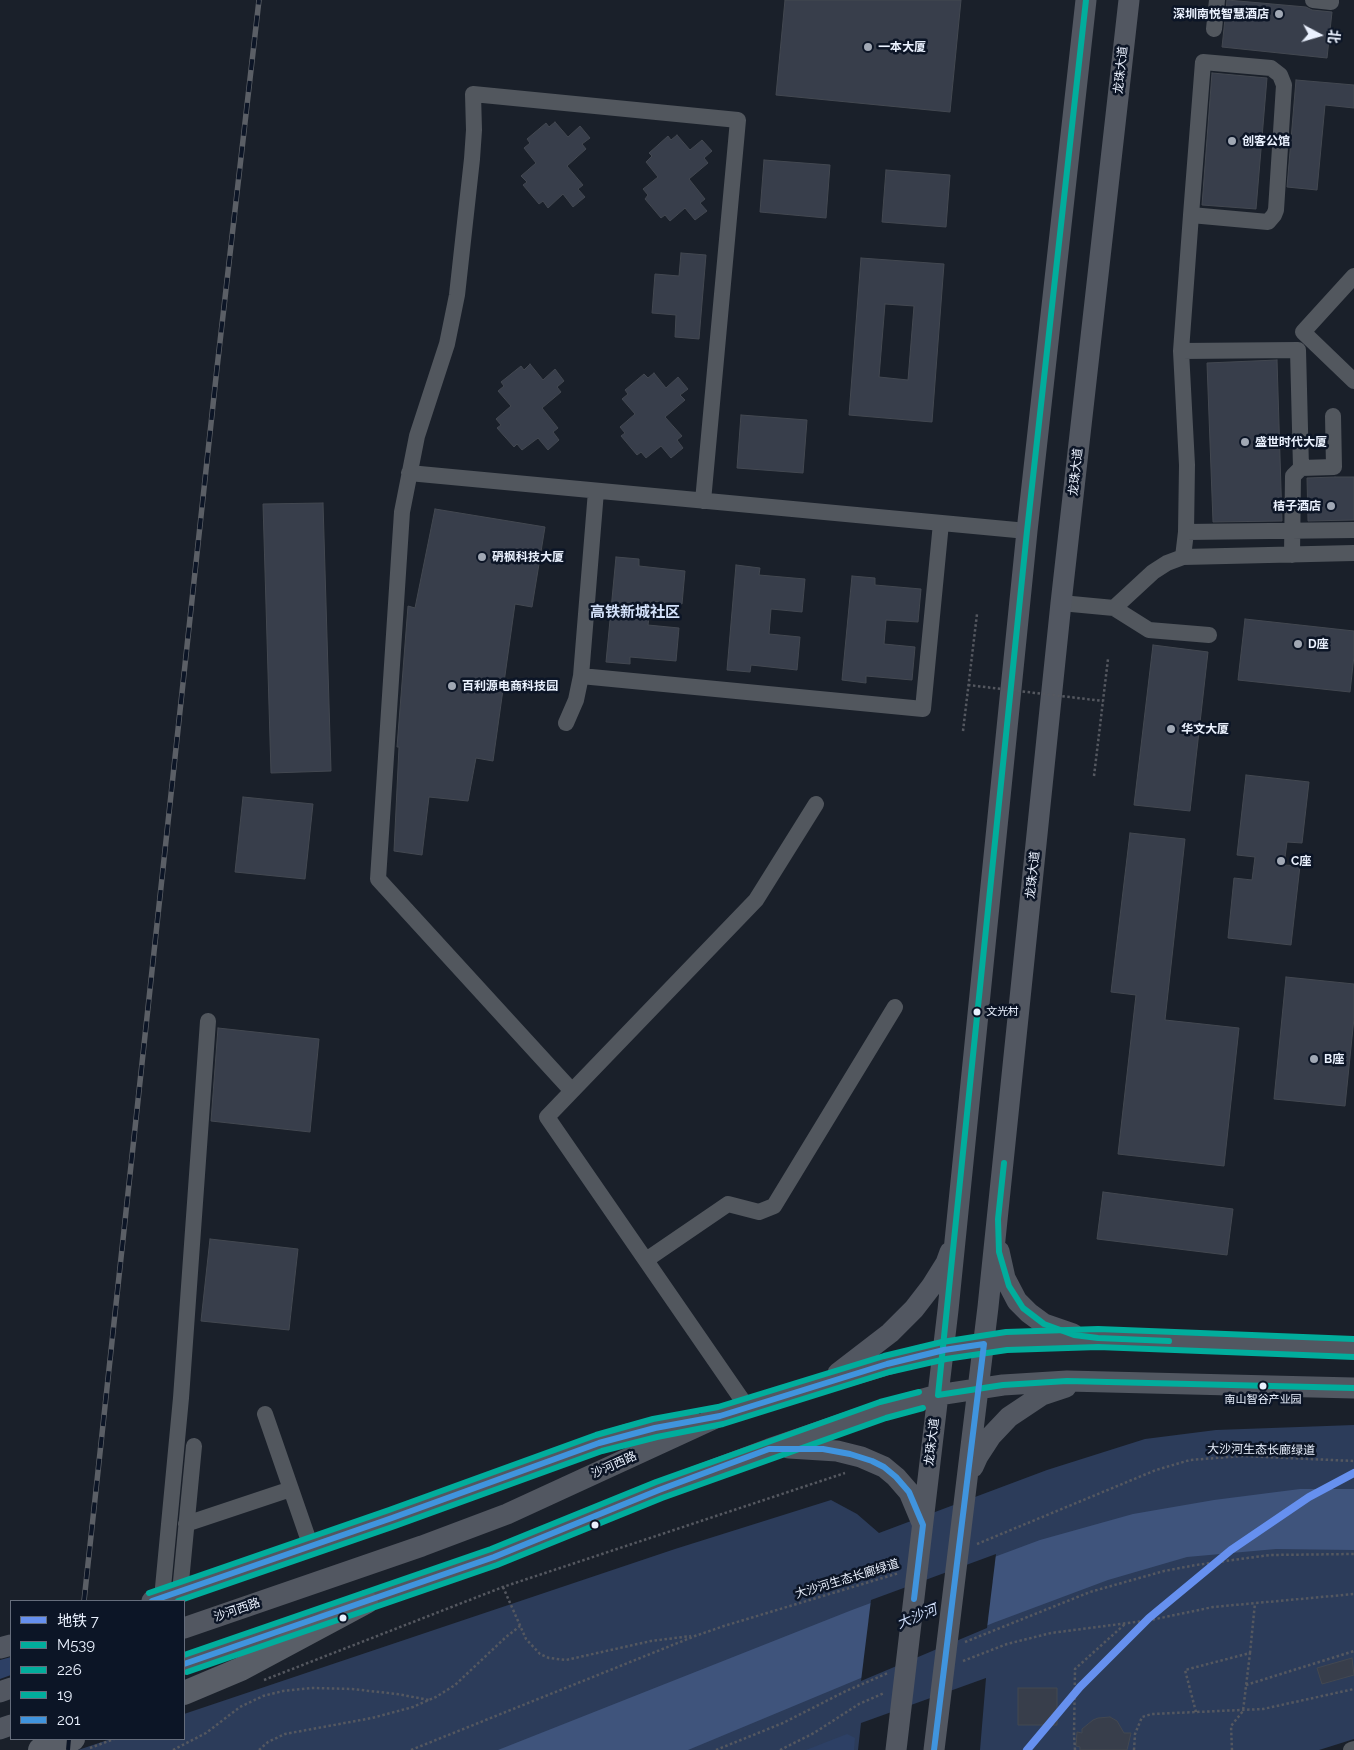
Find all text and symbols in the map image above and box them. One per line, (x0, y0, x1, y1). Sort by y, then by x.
place label: 深圳南悦智慧酒店 (1173, 7, 1269, 21)
marker: 深圳南悦智慧酒店 (1273, 8, 1285, 20)
north arrow (1294, 10, 1344, 60)
text: 北 (1325, 29, 1343, 44)
place label: 一本大厦 (878, 40, 926, 54)
marker: 一本大厦 (862, 41, 874, 53)
street label: 龙珠大道 (1111, 45, 1131, 95)
place label: 创客公馆 (1242, 134, 1290, 148)
marker: 创客公馆 (1226, 135, 1238, 147)
place label: 盛世时代大厦 (1255, 435, 1327, 449)
marker: 盛世时代大厦 (1239, 436, 1251, 448)
street label: 龙珠大道 (1066, 447, 1086, 497)
place label: 桔子酒店 (1273, 499, 1321, 513)
marker: 桔子酒店 (1325, 500, 1337, 512)
place label: 砃枫科技大厦 (492, 550, 564, 564)
marker: 砃枫科技大厦 (476, 551, 488, 563)
district label: 高铁新城社区 (590, 603, 680, 621)
place label: D座 (1308, 637, 1329, 651)
marker: D座 (1292, 638, 1304, 650)
place label: 百利源电商科技园 (462, 679, 558, 693)
marker: 百利源电商科技园 (446, 680, 458, 692)
place label: 华文大厦 (1181, 722, 1229, 736)
marker: 华文大厦 (1165, 723, 1177, 735)
street label: 龙珠大道 (1023, 850, 1043, 900)
place label: C座 (1291, 854, 1311, 868)
marker: C座 (1275, 855, 1287, 867)
place label: 文光村 (986, 1005, 1019, 1019)
marker: 文光村 (972, 1007, 982, 1017)
place label: B座 (1324, 1052, 1344, 1066)
marker: B座 (1308, 1053, 1320, 1065)
marker: 南山智谷产业园 (1258, 1381, 1268, 1391)
place label: 南山智谷产业园 (1225, 1393, 1301, 1407)
street label: 龙珠大道 (922, 1417, 942, 1467)
street label: 大沙河生态长廊绿道 (1207, 1442, 1315, 1458)
street label: 沙河西路 (589, 1449, 639, 1481)
unlabelled marker (590, 1520, 600, 1530)
street label: 大沙河生态长廊绿道 (793, 1556, 901, 1602)
street label: 沙河西路 (212, 1595, 262, 1625)
legend (10, 1600, 185, 1740)
water label: 大沙河 (894, 1601, 940, 1633)
text: 地铁 7 (57, 1612, 99, 1630)
unlabelled marker (338, 1613, 348, 1623)
text: M539 (57, 1636, 95, 1654)
text: 226 (57, 1661, 82, 1679)
text: 19 (57, 1686, 72, 1704)
text: 201 (57, 1711, 80, 1729)

